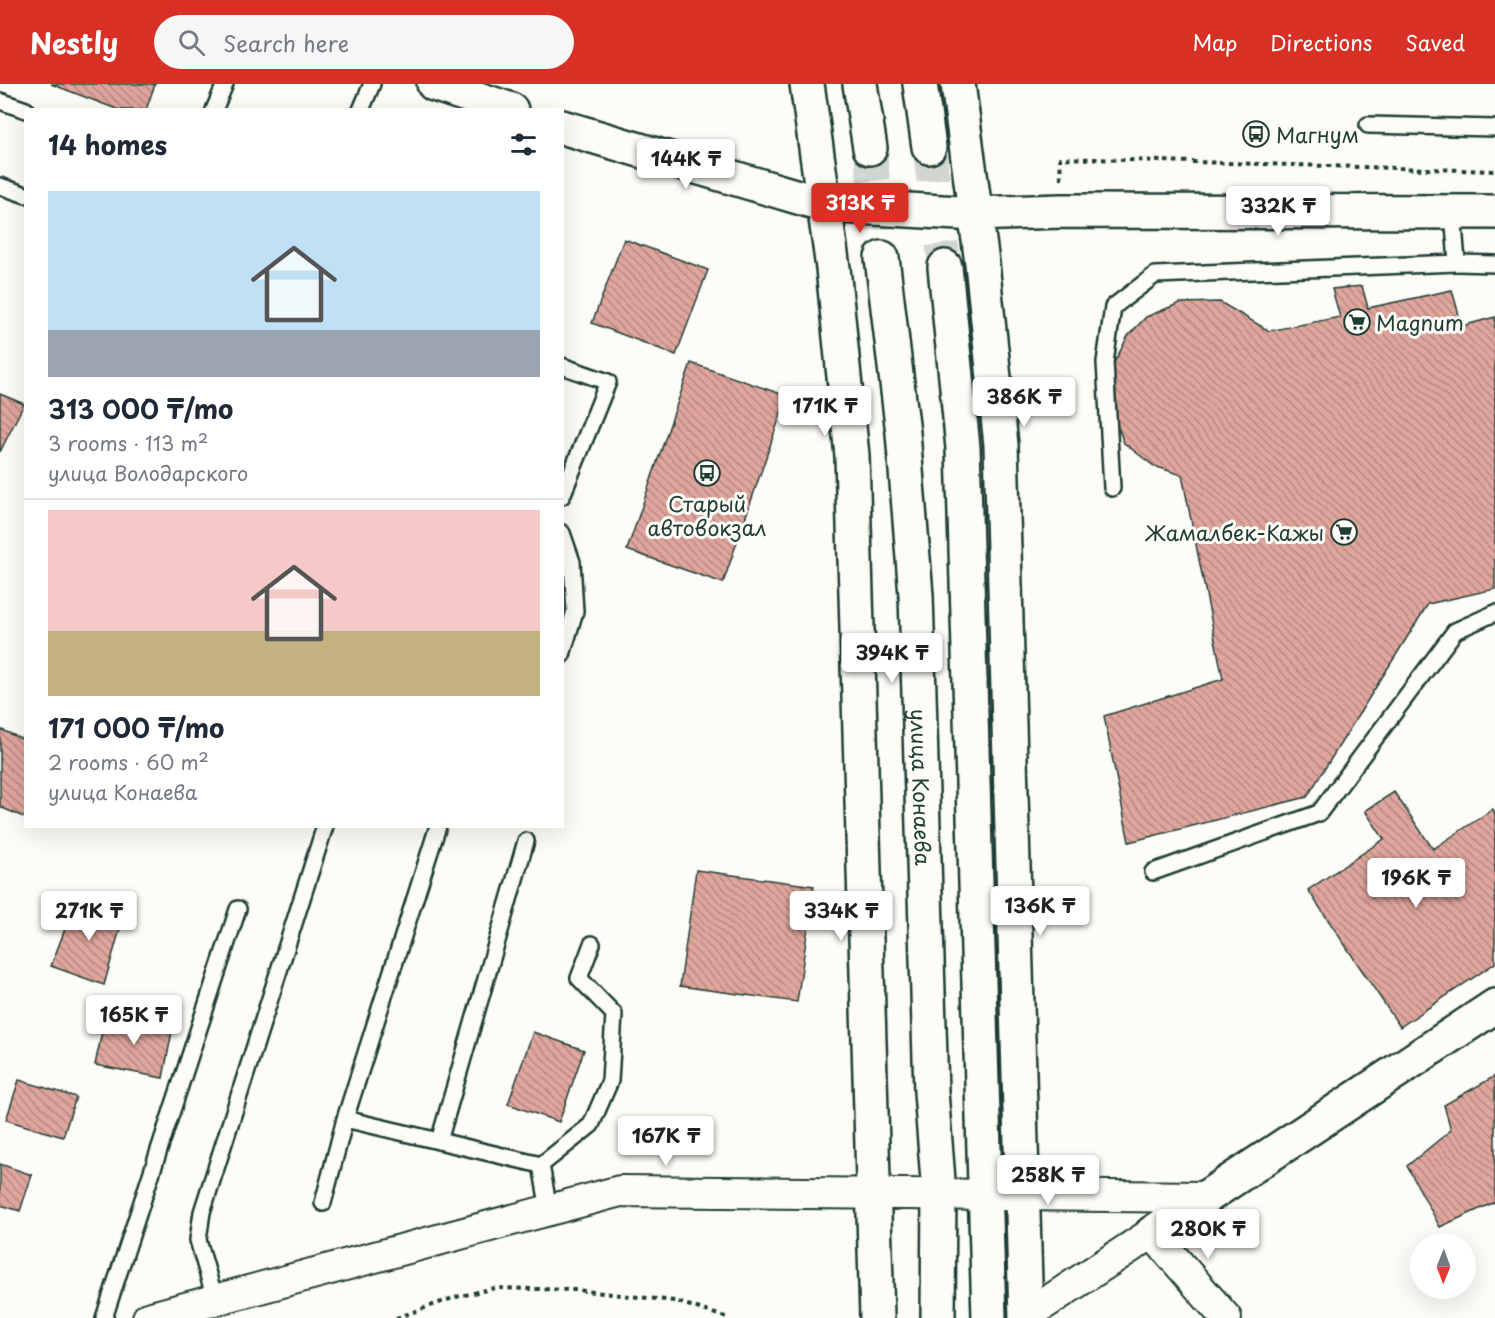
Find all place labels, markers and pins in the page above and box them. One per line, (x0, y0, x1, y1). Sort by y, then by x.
place label: Магнум (1276, 118, 1359, 150)
bus stop icon: Магнум (1241, 119, 1271, 149)
pin: 144K ₸ (637, 139, 735, 190)
pin: 313K ₸ (811, 183, 909, 234)
pin: 332K ₸ (1229, 186, 1327, 237)
place label: Magnum (1376, 306, 1464, 338)
supermarket icon: Magnum (1342, 307, 1372, 337)
pin: 386K ₸ (975, 377, 1073, 428)
pin: 171K ₸ (776, 386, 874, 437)
bus stop icon: Старый автовокзал (692, 458, 722, 488)
place label: Старый автовокзал (647, 487, 767, 543)
place label: Жамалбек-Кажы (1145, 516, 1324, 548)
supermarket icon: Жамалбек-Кажы (1329, 517, 1359, 547)
pin: 394K ₸ (843, 633, 941, 684)
pin: 196K ₸ (1367, 858, 1465, 909)
pin: 136K ₸ (991, 886, 1089, 937)
pin: 271K ₸ (40, 891, 138, 942)
pin: 334K ₸ (792, 891, 890, 942)
pin: 165K ₸ (85, 995, 183, 1046)
pin: 167K ₸ (617, 1116, 715, 1167)
pin: 258K ₸ (999, 1155, 1097, 1206)
pin: 280K ₸ (1159, 1209, 1257, 1260)

